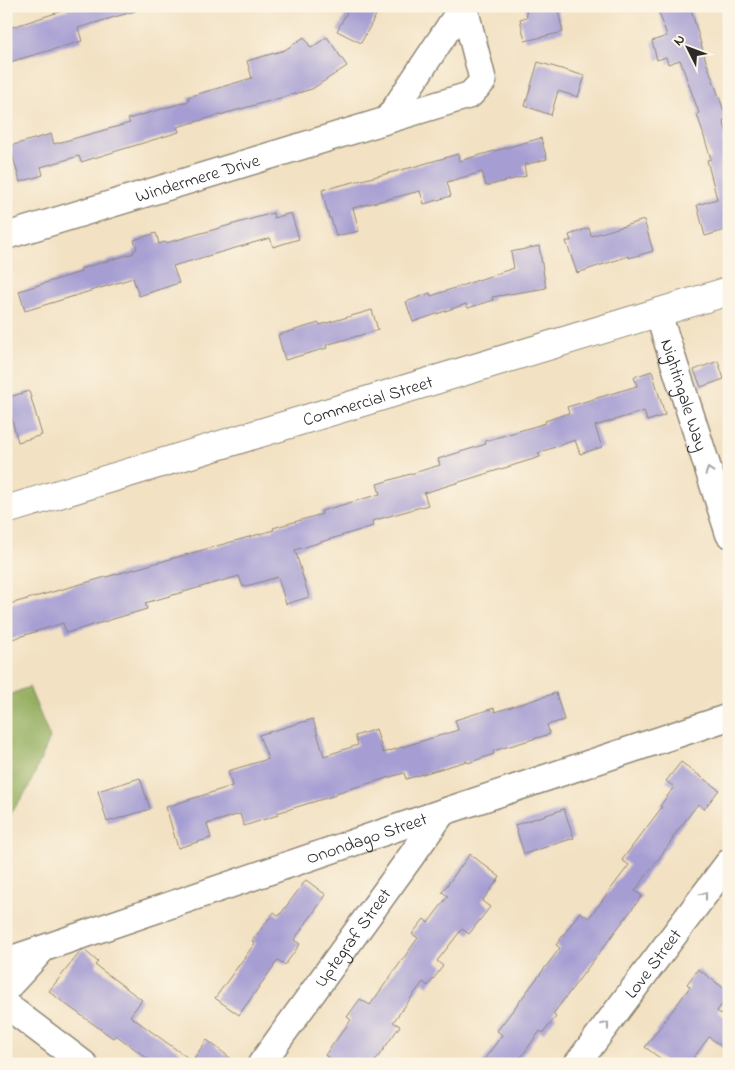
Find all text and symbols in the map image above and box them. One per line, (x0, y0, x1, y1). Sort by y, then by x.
north arrow (662, 22, 712, 72)
text: N (668, 30, 690, 51)
street label: Windermere Drive (133, 148, 264, 211)
street label: Nightingale Way (652, 336, 713, 455)
street label: Commercial Street (300, 370, 437, 434)
one-way arrow (705, 467, 715, 476)
street label: Onondago Street (303, 807, 431, 873)
street label: Uptegraf Street (309, 884, 399, 994)
one-way arrow (698, 891, 707, 901)
street label: Love Street (619, 924, 689, 1005)
one-way arrow (600, 1021, 609, 1031)

